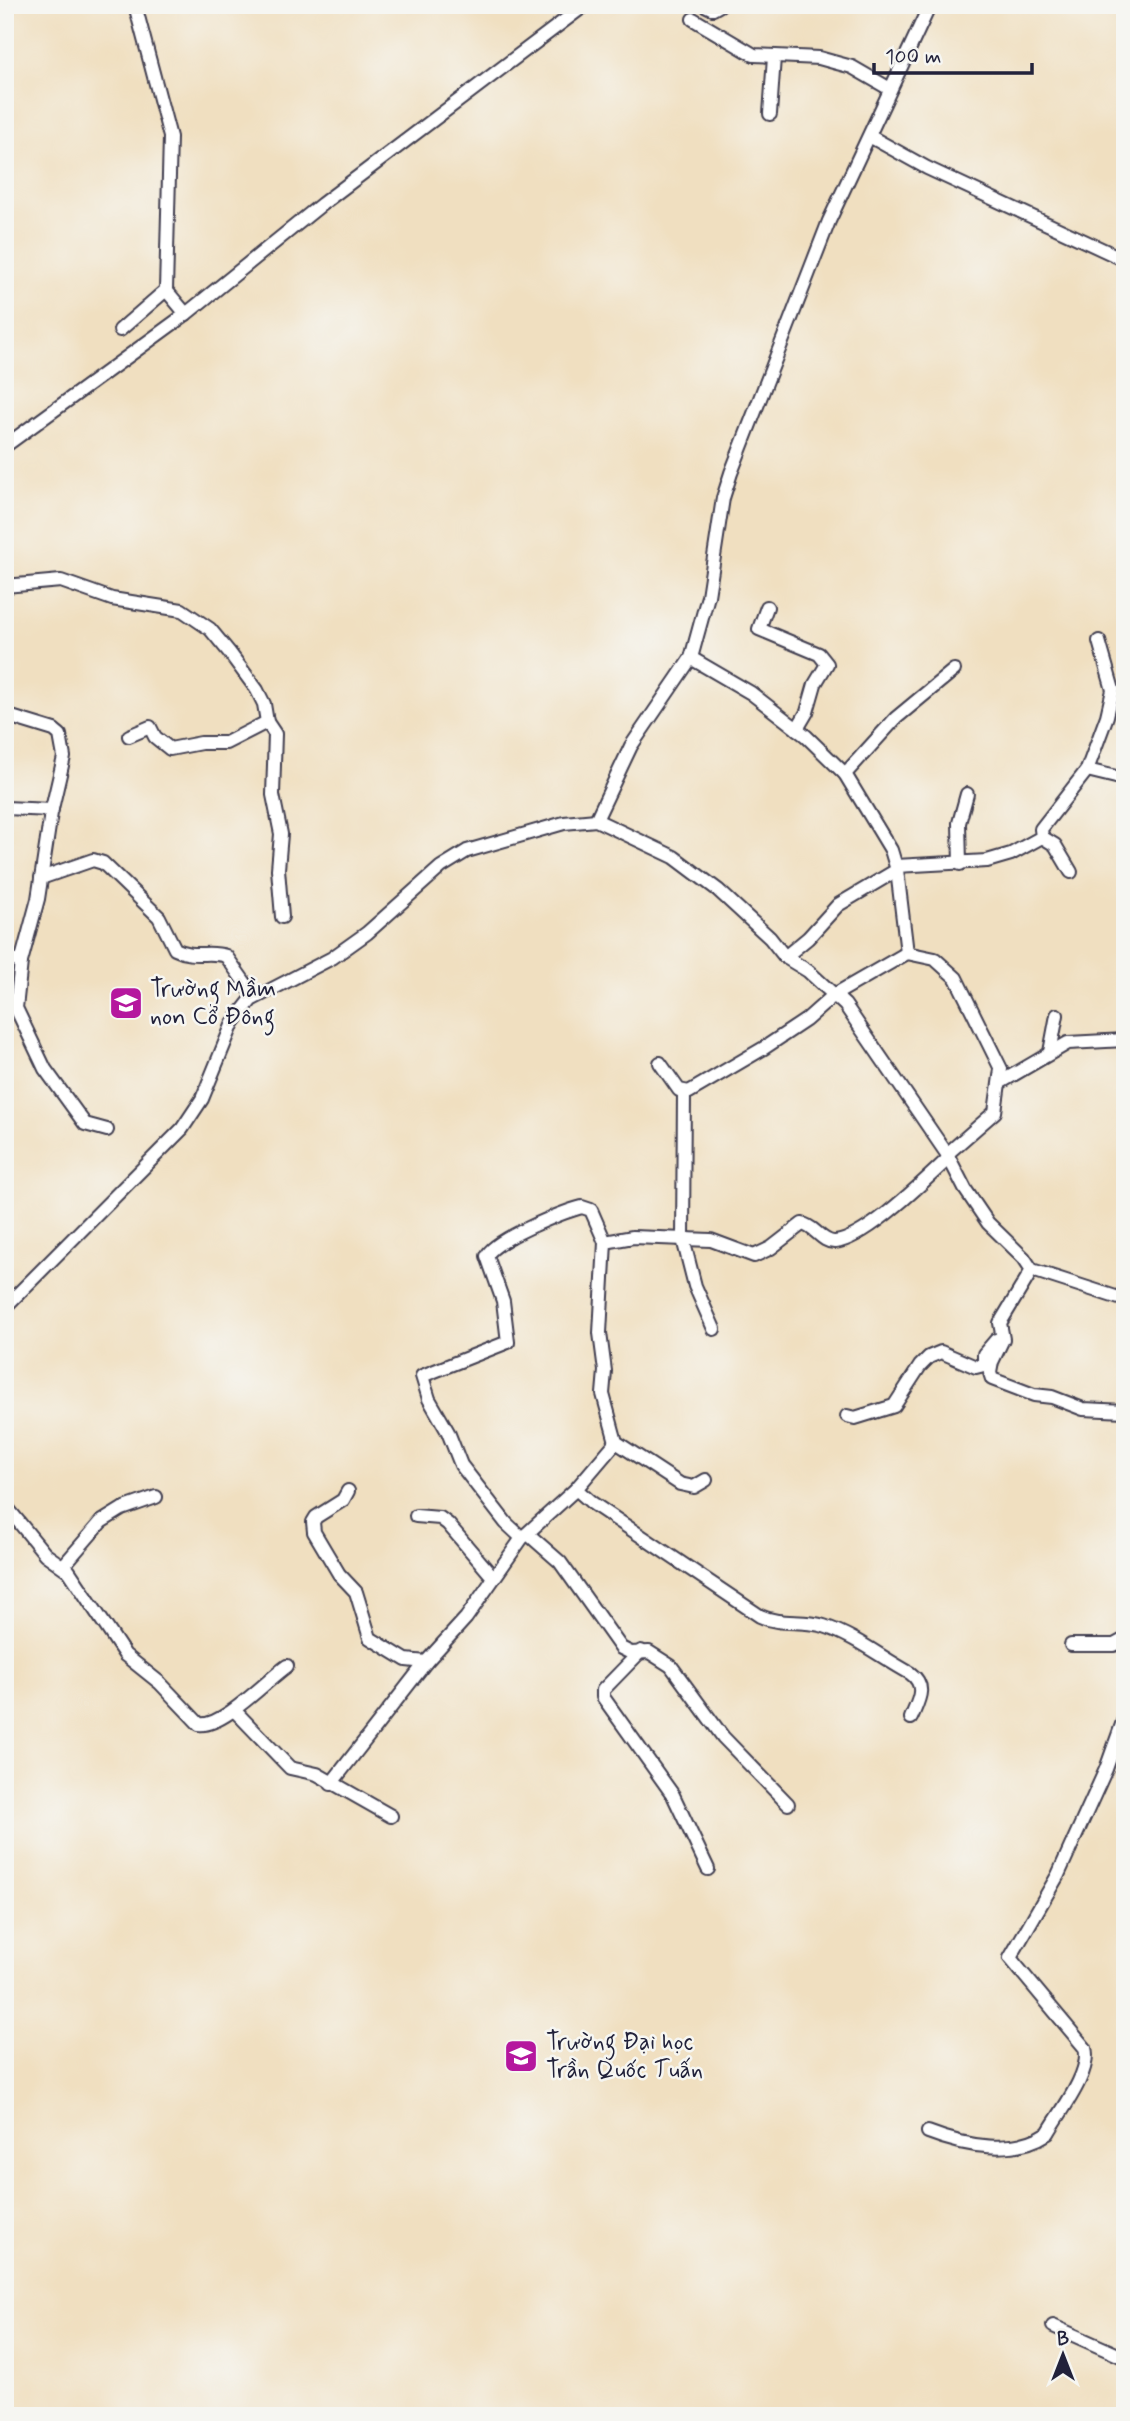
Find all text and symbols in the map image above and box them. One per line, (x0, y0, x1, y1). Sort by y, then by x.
scale bar (874, 32, 1032, 76)
text: 100 m (885, 43, 941, 71)
place label: Trường Mầm non Cổ Đông (150, 974, 276, 1036)
school or university icon: Trường Mầm non Cổ Đông (107, 984, 145, 1022)
place label: Trường Đại học Trần Quốc Tuấn (546, 2027, 703, 2086)
school or university icon: Trường Đại học Trần Quốc Tuấn (502, 2037, 540, 2075)
north arrow (1028, 2320, 1098, 2390)
text: B (1057, 2327, 1069, 2352)

